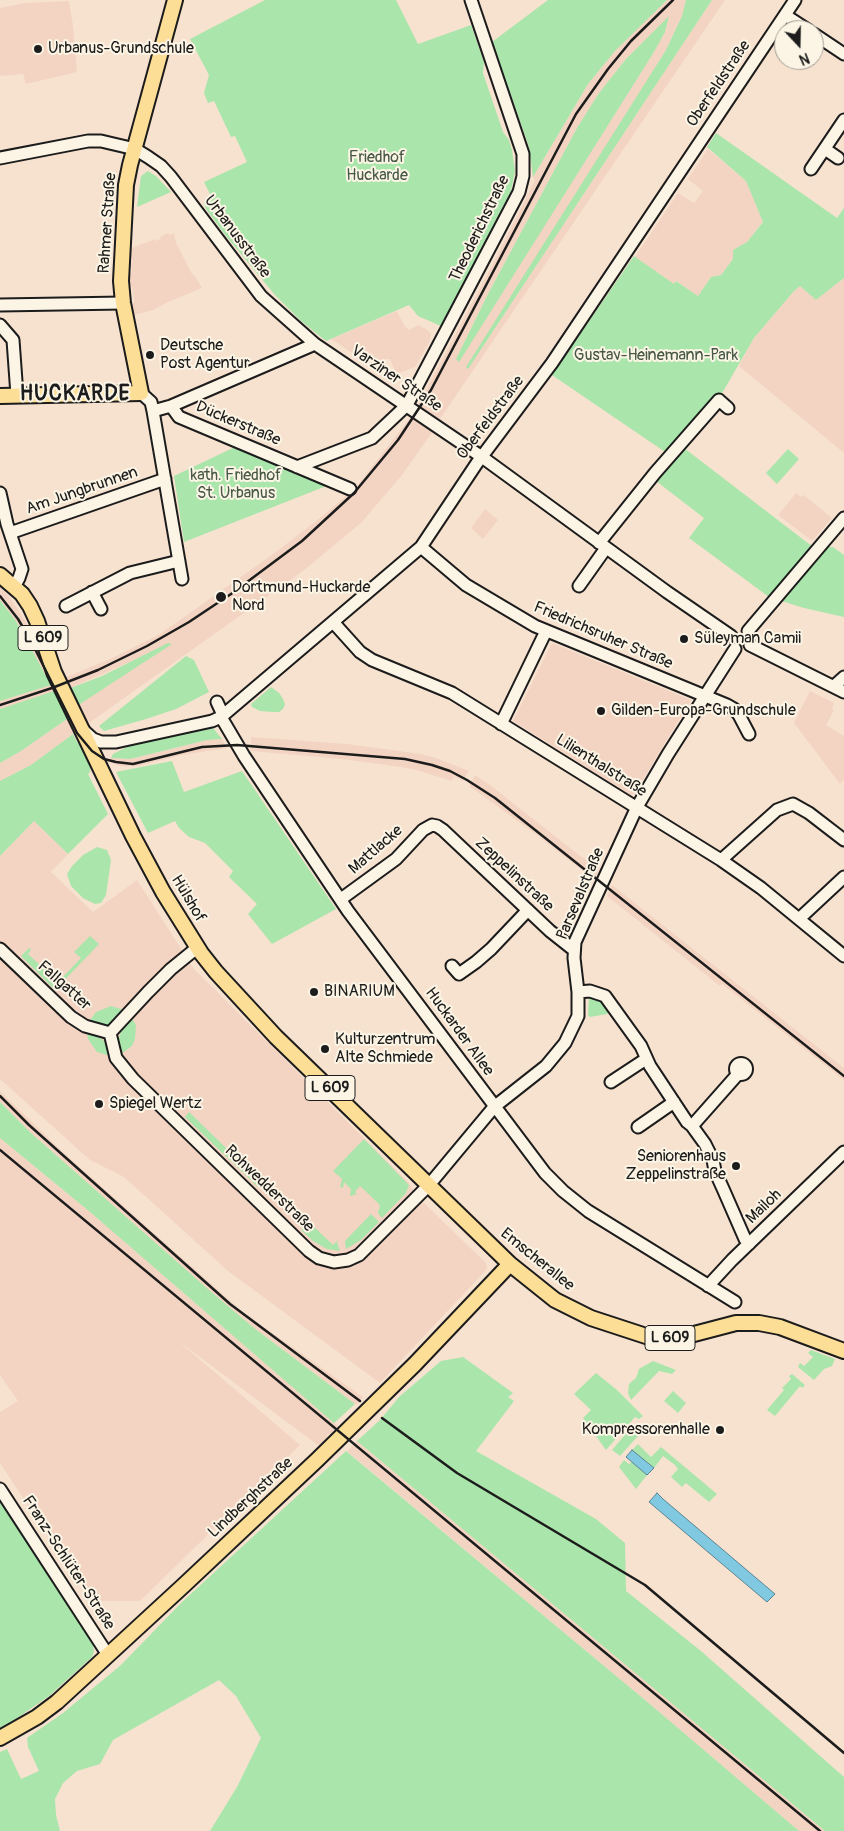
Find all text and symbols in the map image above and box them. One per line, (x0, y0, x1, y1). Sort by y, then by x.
north arrow (774, 20, 824, 70)
street label: Oberfeldstraße (683, 37, 755, 131)
place label: Urbanus-Grundschule (48, 39, 194, 59)
marker: Urbanus-Grundschule (32, 43, 44, 55)
text: N (797, 49, 812, 68)
park label: Friedhof Huckarde (346, 148, 408, 186)
street label: Rahmer Straße (95, 172, 121, 274)
street label: Theoderichstraße (446, 173, 514, 285)
street label: Urbanusstraße (200, 192, 274, 282)
place label: Deutsche Post Agentur (160, 336, 250, 374)
street label: Varziner Straße (347, 342, 445, 416)
park label: Gustav-Heinemann-Park (574, 346, 738, 366)
marker: Deutsche Post Agentur (144, 349, 156, 361)
street label: Oberfeldstraße (453, 372, 529, 464)
district label: HUCKARDE (19, 382, 131, 408)
street label: Dückerstraße (193, 398, 283, 450)
street label: Am Jungbrunnen (24, 463, 140, 519)
park label: kath. Friedhof St. Urbanus (190, 466, 282, 504)
place label: Dortmund-Huckarde Nord (232, 578, 370, 616)
marker: Dortmund-Huckarde Nord (214, 590, 228, 604)
street label: Friedrichsruher Straße (531, 598, 675, 674)
road number: L 609 (18, 626, 68, 650)
place label: Süleyman Camii (694, 629, 801, 649)
marker: Süleyman Camii (678, 633, 690, 645)
place label: Gilden-Europa-Grundschule (611, 701, 796, 721)
marker: Gilden-Europa-Grundschule (595, 705, 607, 717)
street label: Lilienthalstraße (552, 730, 650, 802)
street label: Mattlacke (345, 821, 407, 879)
street label: Zeppelinstraße (471, 834, 557, 916)
street label: Parsevalstraße (553, 845, 609, 943)
street label: Hülshof (166, 872, 210, 926)
street label: Fallgatter (33, 957, 95, 1015)
place label: BINARIUM (324, 982, 395, 1002)
street label: Huckarder Allee (420, 984, 498, 1080)
marker: BINARIUM (308, 986, 320, 998)
place label: Kulturzentrum Alte Schmiede (335, 1030, 435, 1068)
marker: Kulturzentrum Alte Schmiede (319, 1043, 331, 1055)
road number: L 609 (305, 1076, 355, 1100)
place label: Spiegel Wertz (109, 1094, 202, 1114)
marker: Spiegel Wertz (93, 1098, 105, 1110)
street label: Rohwedderstraße (220, 1142, 318, 1236)
place label: Seniorenhaus Zeppelinstraße (626, 1147, 726, 1185)
marker: Seniorenhaus Zeppelinstraße (730, 1160, 742, 1172)
street label: Mailoh (742, 1186, 786, 1228)
street label: Emscherallee (496, 1224, 578, 1296)
road number: L 609 (645, 1326, 695, 1350)
place label: Kompressorenhalle (582, 1420, 710, 1440)
marker: Kompressorenhalle (714, 1424, 726, 1436)
street label: Lindberghstraße (205, 1454, 297, 1542)
street label: Franz-Schlüter-Straße (17, 1492, 119, 1634)

